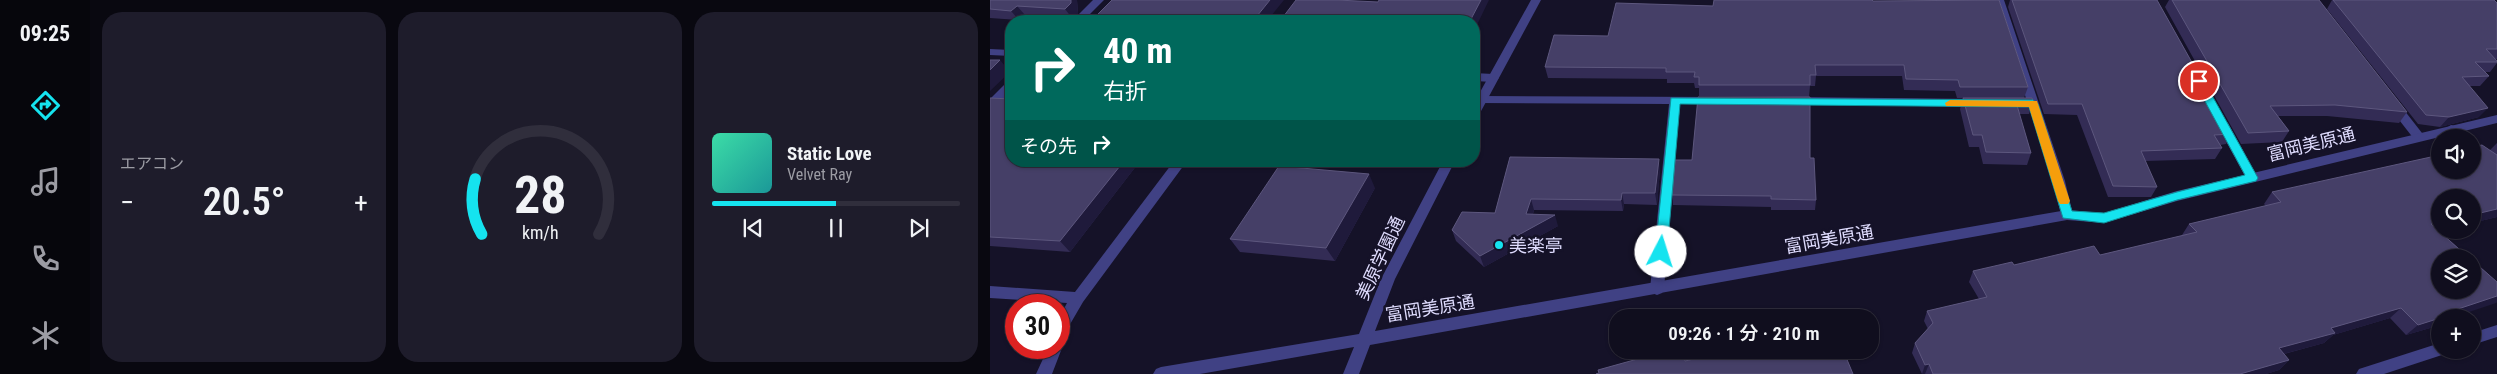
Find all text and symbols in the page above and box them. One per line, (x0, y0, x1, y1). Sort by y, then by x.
text: 09:25 (20, 21, 70, 46)
text: 40 m (1103, 31, 1172, 72)
icon: right (1020, 35, 1085, 100)
pin (2178, 60, 2220, 102)
icon: arrive (2185, 67, 2213, 95)
text: 右折 (1103, 79, 1147, 104)
icon: directions (28, 88, 63, 123)
street label: 富岡美原通 (2265, 123, 2357, 165)
map controls (2431, 129, 2481, 359)
button: sound (2431, 129, 2481, 179)
icon: right (1087, 130, 1115, 158)
text: その先 (1020, 135, 1077, 158)
text: Static Love (787, 142, 872, 165)
text: エアコン (120, 154, 184, 173)
icon: music (28, 164, 63, 199)
text: 28 (514, 165, 566, 226)
text: Velvet Ray (787, 165, 852, 184)
text: 20.5° (203, 180, 285, 224)
text: − (120, 186, 134, 219)
text: + (354, 186, 368, 219)
button: search (2431, 189, 2481, 239)
street label: 美原学園通 (1351, 213, 1409, 303)
icon: previous (739, 214, 767, 242)
icon: pause (822, 214, 850, 242)
icon: next (905, 214, 933, 242)
street label: 富岡美原通 (1783, 221, 1875, 257)
text: km/h (522, 222, 558, 243)
position arrow (1634, 225, 1686, 277)
place label: 美楽亭 (1509, 235, 1563, 256)
marker: 美楽亭 (1493, 239, 1505, 251)
icon: phone (28, 241, 63, 276)
button: layers (2431, 249, 2481, 299)
street label: 富岡美原通 (1384, 291, 1476, 325)
speed limit sign: 30 (1005, 294, 1070, 359)
button: + (2431, 309, 2481, 359)
icon: climate (28, 318, 63, 353)
text: 09:26 · 1 分 · 210 m (1668, 322, 1820, 345)

